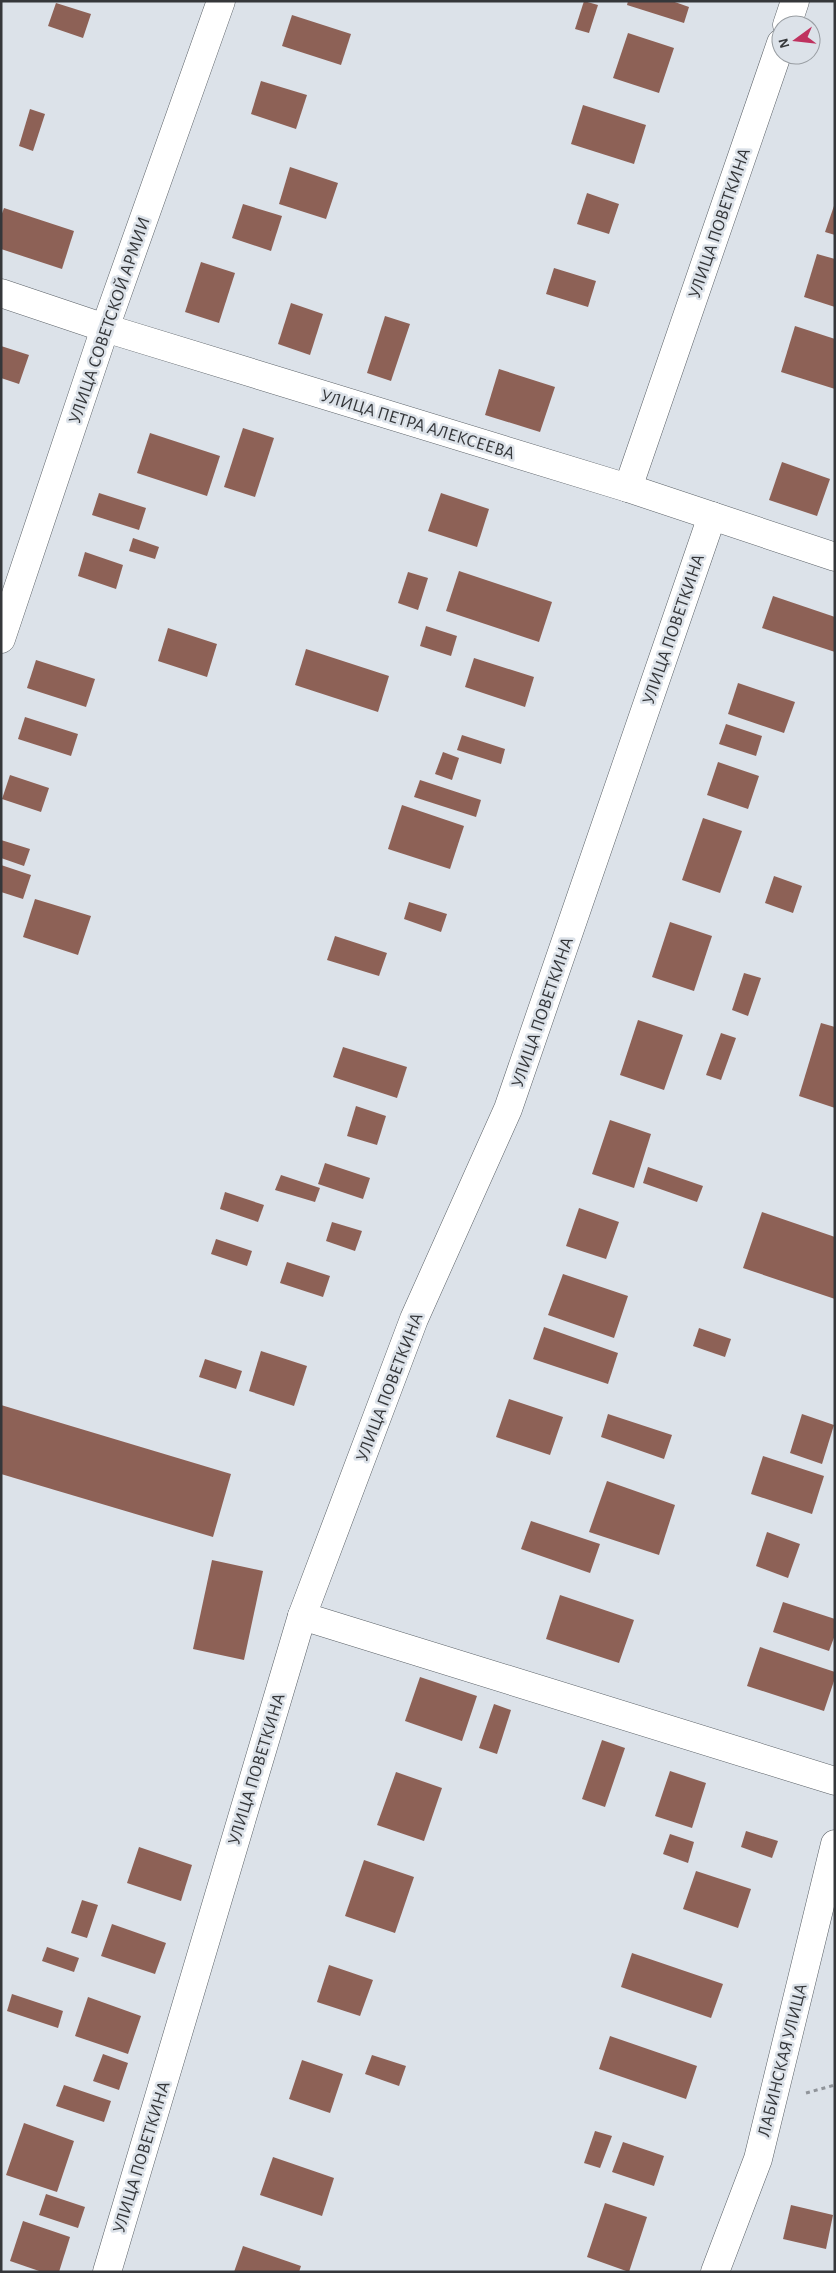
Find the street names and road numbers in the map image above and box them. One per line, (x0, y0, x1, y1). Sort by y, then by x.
street label: УЛИЦА ПОВЕТКИНА (686, 146, 754, 301)
street label: УЛИЦА СОВЕТСКОЙ АРМИИ (64, 214, 154, 426)
street label: УЛИЦА ПЕТРА АЛЕКСЕЕВА (319, 387, 517, 463)
street label: УЛИЦА ПОВЕТКИНА (640, 552, 708, 707)
street label: УЛИЦА ПОВЕТКИНА (509, 935, 577, 1090)
street label: УЛИЦА ПОВЕТКИНА (353, 1310, 427, 1464)
street label: УЛИЦА ПОВЕТКИНА (225, 1691, 289, 1847)
street label: ЛАБИНСКАЯ УЛИЦА (755, 1981, 811, 2139)
street label: УЛИЦА ПОВЕТКИНА (110, 2079, 174, 2235)

